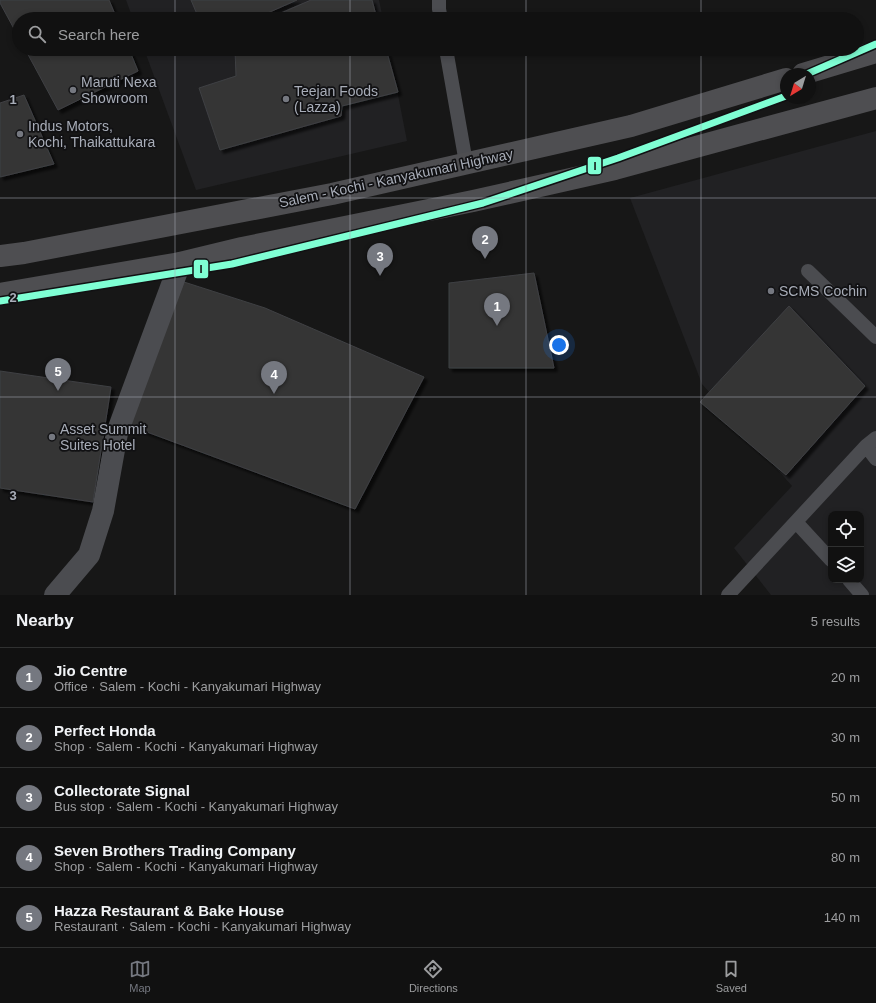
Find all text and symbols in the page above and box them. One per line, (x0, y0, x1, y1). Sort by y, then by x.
search box (12, 12, 864, 56)
icon: search (26, 23, 48, 45)
text: Search here (58, 26, 140, 43)
north arrow (780, 68, 816, 104)
place label: Maruti Nexa Showroom (81, 74, 157, 106)
place label: Teejan Foods (Lazza) (294, 83, 378, 115)
marker: Maruti Nexa Showroom (68, 85, 78, 95)
text: 1 (9, 92, 17, 107)
marker: Teejan Foods (Lazza) (281, 94, 291, 104)
place label: Indus Motors, Kochi, Thaikattukara (28, 118, 156, 150)
marker: Indus Motors, Kochi, Thaikattukara (15, 129, 25, 139)
street label: Salem - Kochi - Kanyakumari Highway (278, 145, 514, 211)
line badge: I (587, 156, 602, 175)
text: I (593, 160, 597, 172)
pin: 2 (472, 226, 498, 259)
pin: 3 (367, 243, 393, 276)
line badge: I (193, 259, 209, 279)
text: I (199, 263, 203, 275)
place label: SCMS Cochin (779, 283, 867, 299)
marker: SCMS Cochin (766, 286, 776, 296)
text: 2 (9, 290, 17, 305)
pin: 1 (484, 293, 510, 326)
your location (549, 335, 569, 355)
pin: 5 (45, 358, 71, 391)
pin: 4 (261, 361, 287, 394)
place label: Asset Summit Suites Hotel (60, 421, 146, 453)
marker: Asset Summit Suites Hotel (47, 432, 57, 442)
text: 3 (9, 488, 17, 503)
map controls (828, 511, 864, 583)
button: locate (828, 511, 864, 547)
button: layers (828, 547, 864, 583)
text: Nearby (16, 611, 74, 630)
text: 5 results (811, 614, 860, 629)
text: Jio Centre (54, 662, 127, 679)
text: 1 (25, 670, 33, 685)
text: 20 m (831, 670, 860, 685)
text: Office · Salem - Kochi - Kanyakumari Highway (54, 679, 321, 694)
text: Perfect Honda (54, 722, 156, 739)
text: 2 (25, 730, 33, 745)
text: 30 m (831, 730, 860, 745)
text: Shop · Salem - Kochi - Kanyakumari Highway (54, 739, 318, 754)
text: Collectorate Signal (54, 782, 190, 799)
text: 3 (25, 790, 33, 805)
text: 50 m (831, 790, 860, 805)
text: Bus stop · Salem - Kochi - Kanyakumari Highway (54, 799, 338, 814)
text: Seven Brothers Trading Company (54, 842, 296, 859)
text: 4 (25, 850, 33, 865)
text: 80 m (831, 850, 860, 865)
text: Shop · Salem - Kochi - Kanyakumari Highway (54, 859, 318, 874)
text: Hazza Restaurant & Bake House (54, 902, 284, 919)
text: 5 (25, 910, 33, 925)
text: 140 m (824, 910, 860, 925)
text: Restaurant · Salem - Kochi - Kanyakumari Highway (54, 919, 351, 934)
tab: Map (129, 958, 151, 994)
tab: Directions (409, 958, 458, 994)
tab: Saved (716, 958, 747, 994)

